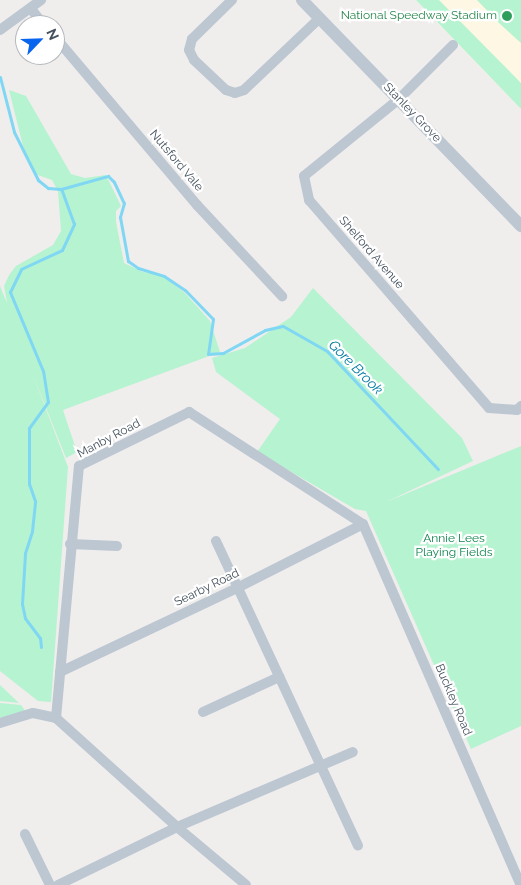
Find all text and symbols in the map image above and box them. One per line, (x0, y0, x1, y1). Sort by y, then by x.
place label: National Speedway Stadium (340, 9, 497, 23)
marker: National Speedway Stadium (501, 10, 513, 22)
north arrow (15, 15, 65, 65)
text: N (43, 26, 62, 42)
street label: Stanley Grove (380, 80, 444, 146)
street label: Nutsford Vale (146, 127, 206, 195)
street label: Shelford Avenue (335, 213, 407, 293)
water label: Gore Brook (325, 336, 387, 398)
street label: Manby Road (75, 416, 143, 462)
park label: Annie Lees Playing Fields (416, 532, 492, 560)
street label: Searby Road (172, 566, 242, 610)
street label: Buckley Road (431, 662, 475, 738)

